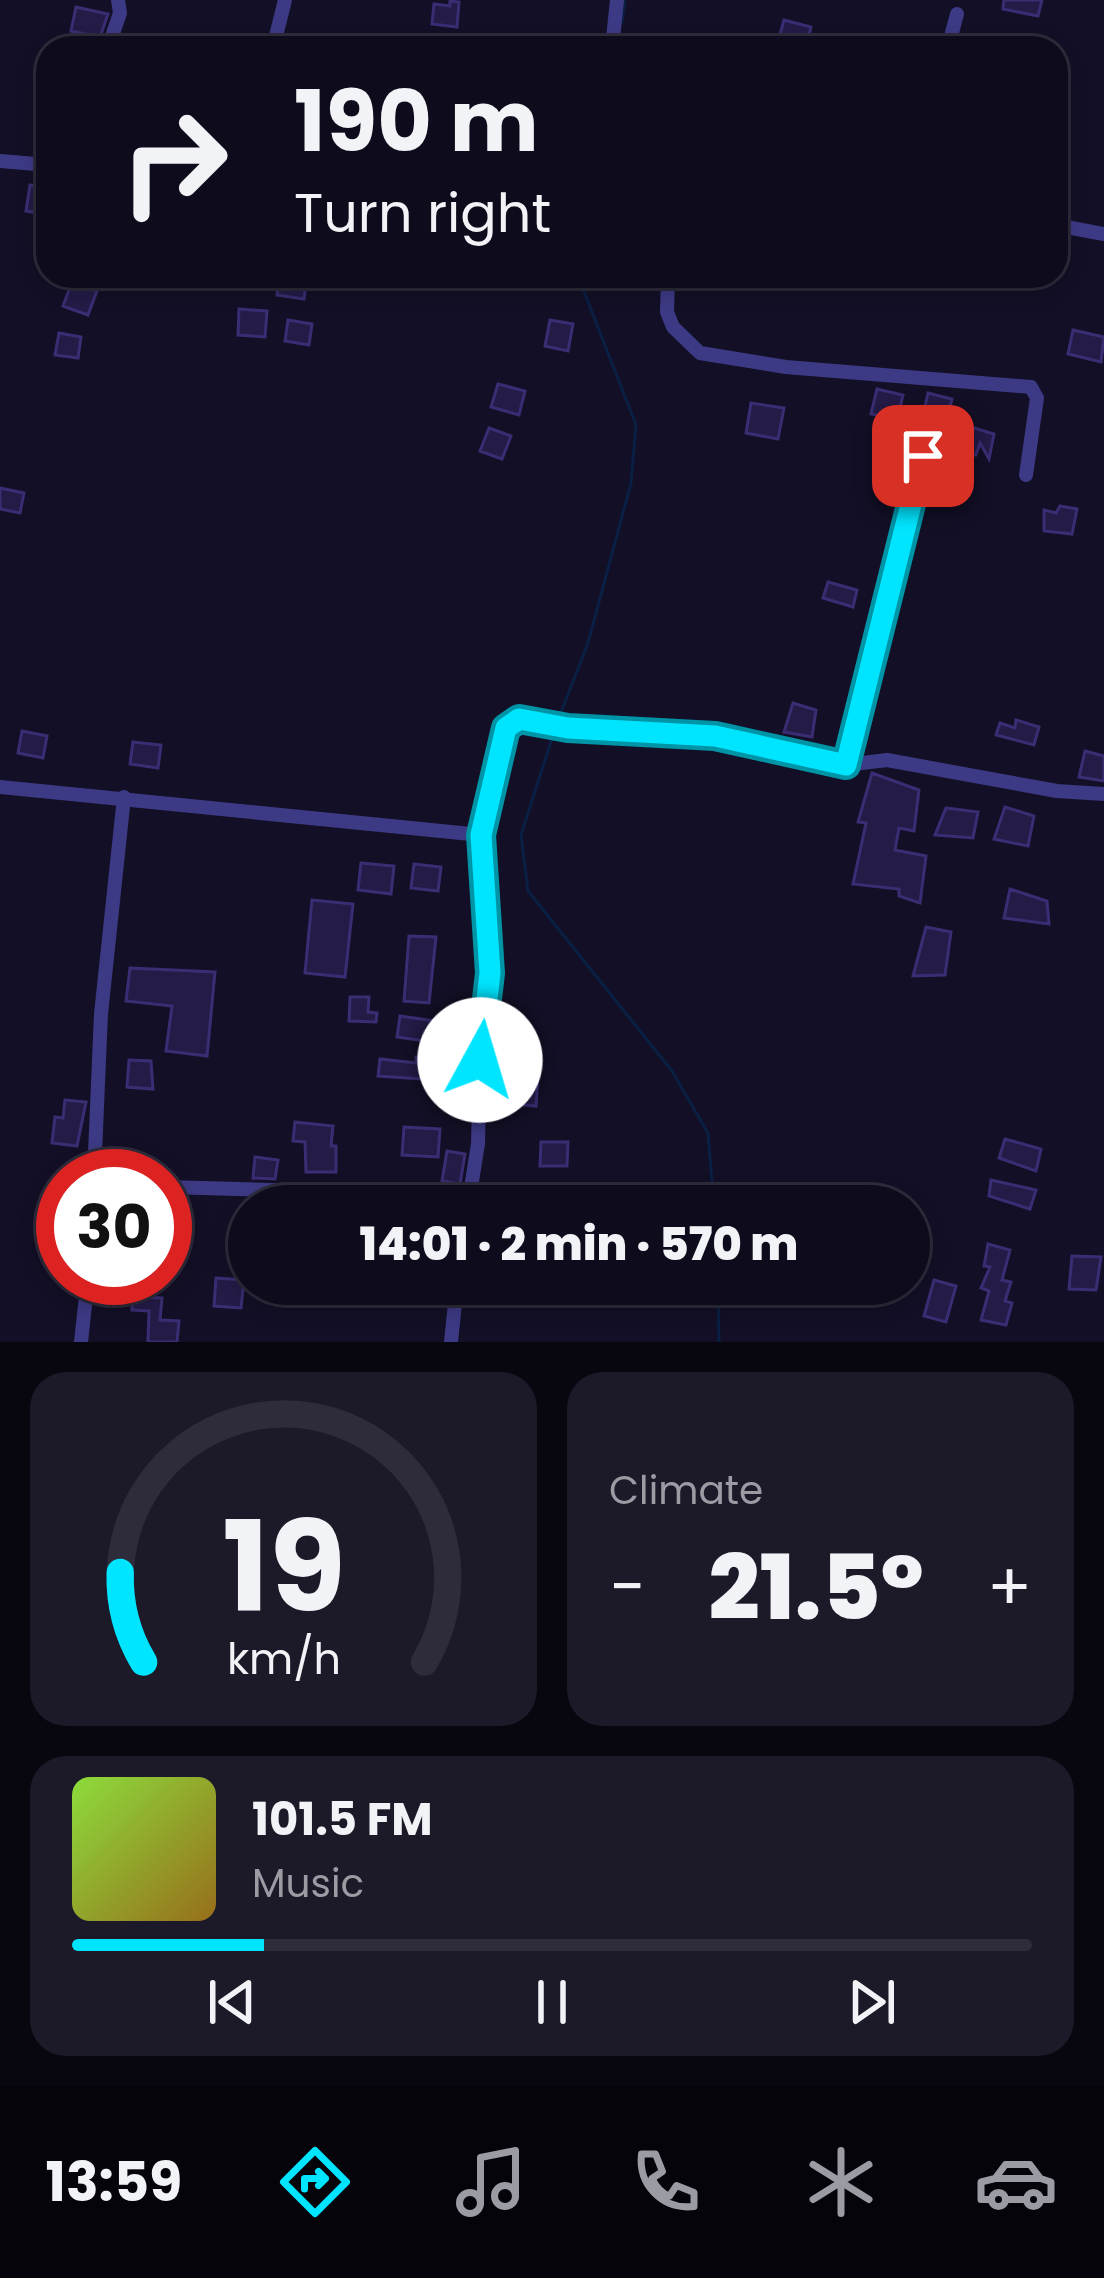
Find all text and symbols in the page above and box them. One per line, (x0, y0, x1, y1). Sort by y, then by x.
text: 190 m (294, 63, 539, 180)
icon: right (96, 84, 252, 240)
text: Turn right (294, 175, 551, 251)
pin (872, 405, 974, 507)
icon: arrive (890, 423, 956, 489)
position arrow (417, 997, 543, 1123)
speed limit sign: 30 (36, 1149, 192, 1305)
text: 14:01 · 2 min · 570 m (360, 1213, 798, 1276)
text: Climate (609, 1463, 763, 1518)
text: 19 (222, 1480, 345, 1655)
text: 21.5° (709, 1524, 924, 1651)
text: − (609, 1541, 645, 1633)
text: + (987, 1541, 1032, 1633)
text: km/h (226, 1629, 341, 1689)
text: 101.5 FM (252, 1788, 433, 1851)
text: Music (252, 1856, 364, 1911)
icon: previous (199, 1969, 265, 2035)
icon: pause (519, 1969, 585, 2035)
icon: next (839, 1969, 905, 2035)
icon: directions (273, 2140, 357, 2224)
icon: music (449, 2140, 533, 2224)
icon: phone (624, 2140, 708, 2224)
icon: climate (799, 2140, 883, 2224)
icon: car (974, 2140, 1058, 2224)
text: 13:59 (46, 2144, 182, 2220)

